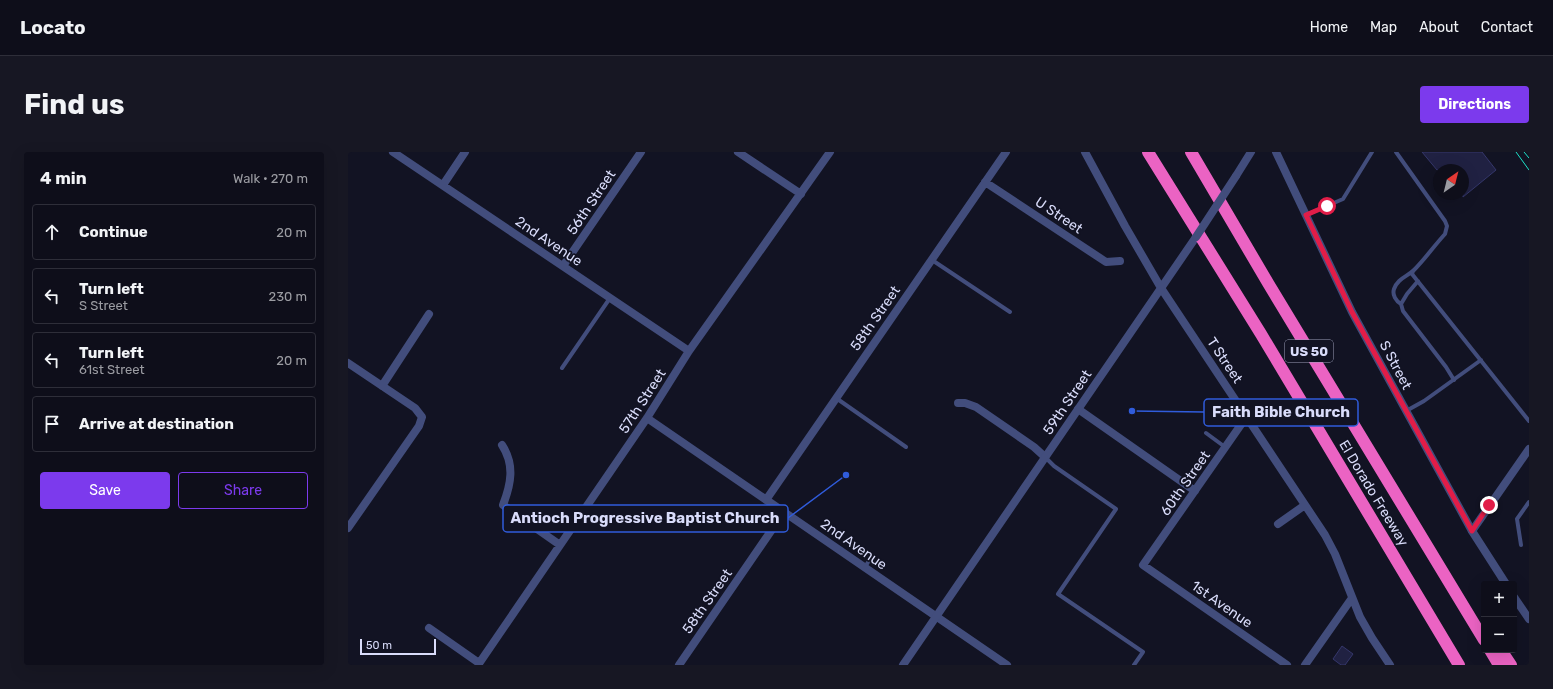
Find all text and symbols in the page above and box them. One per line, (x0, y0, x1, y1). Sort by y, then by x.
text: Locato (20, 16, 86, 39)
text: Home (1310, 19, 1348, 36)
text: Map (1370, 19, 1397, 36)
text: About (1419, 19, 1459, 36)
text: Contact (1481, 19, 1533, 36)
button: Directions (1420, 86, 1529, 123)
text: Find us (24, 88, 124, 121)
north arrow (1433, 164, 1469, 200)
street label: 56th Street (563, 166, 620, 238)
text: 4 min (40, 168, 87, 188)
text: Walk · 270 m (233, 171, 308, 186)
street label: U Street (1032, 193, 1086, 238)
route start (1318, 197, 1336, 215)
street label: 2nd Avenue (512, 213, 586, 270)
icon: ahead (41, 221, 63, 243)
text: Continue (79, 223, 148, 241)
text: 20 m (276, 225, 307, 240)
text: Turn left (79, 280, 144, 298)
street label: 58th Street (847, 282, 904, 354)
icon: left (41, 285, 63, 307)
text: 230 m (269, 289, 307, 304)
text: S Street (79, 298, 128, 313)
street label: T Street (1203, 334, 1246, 387)
street label: S Street (1376, 338, 1416, 393)
road number: US 50 (1285, 340, 1333, 362)
text: Turn left (79, 344, 144, 362)
icon: left (41, 349, 63, 371)
text: 20 m (276, 353, 307, 368)
text: 61st Street (79, 362, 145, 377)
street label: 57th Street (615, 365, 670, 437)
street label: 59th Street (1040, 366, 1096, 438)
callout: Faith Bible Church (1204, 399, 1358, 426)
text: Faith Bible Church (1212, 403, 1350, 421)
icon: arrive (41, 413, 63, 435)
text: Arrive at destination (79, 415, 234, 433)
street label: El Dorado Freeway (1335, 437, 1412, 550)
street label: 60th Street (1157, 447, 1214, 519)
button: Save (40, 472, 170, 509)
button: Share (178, 472, 308, 509)
route end (1480, 496, 1498, 514)
callout: Antioch Progressive Baptist Church (503, 505, 788, 532)
text: Antioch Progressive Baptist Church (510, 509, 780, 527)
street label: 2nd Avenue (817, 515, 890, 574)
street label: 58th Street (679, 565, 736, 637)
street label: 1st Avenue (1188, 577, 1256, 632)
map controls (1481, 581, 1517, 653)
button: + (1481, 581, 1517, 617)
button: − (1481, 617, 1517, 653)
scale bar (360, 637, 436, 656)
text: 50 m (366, 639, 392, 652)

